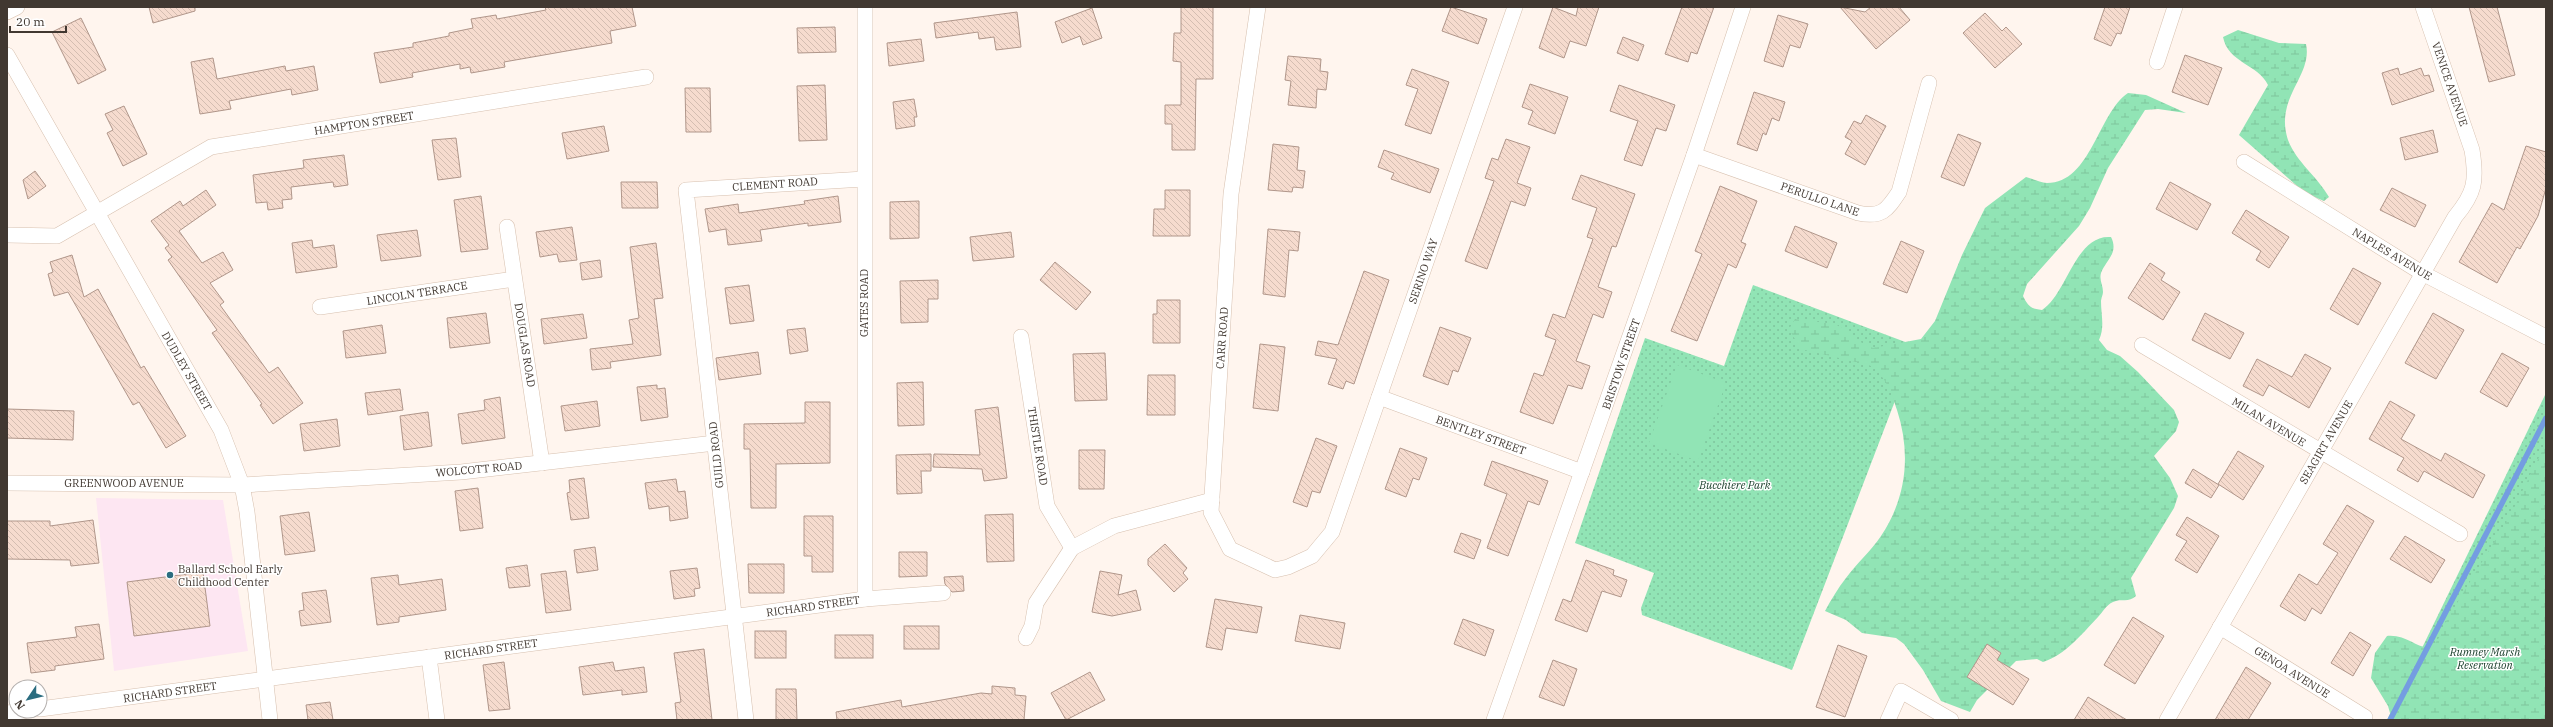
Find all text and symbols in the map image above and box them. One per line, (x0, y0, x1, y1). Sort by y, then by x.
scale bar (10, 8, 66, 34)
text: 20 m (16, 14, 45, 29)
street label: VENICE AVENUE (2429, 40, 2471, 128)
street label: HAMPTON STREET (313, 108, 415, 138)
street label: CLEMENT ROAD (732, 174, 819, 194)
street label: PERULLO LANE (1779, 179, 1861, 219)
street label: NAPLES AVENUE (2350, 225, 2434, 283)
street label: SERINO WAY (1405, 237, 1441, 305)
street label: GATES ROAD (857, 269, 871, 337)
street label: LINCOLN TERRACE (366, 278, 468, 308)
street label: DOUGLAS ROAD (511, 302, 539, 388)
street label: CARR ROAD (1213, 306, 1231, 369)
street label: BRISTOW STREET (1599, 317, 1643, 411)
street label: DUDLEY STREET (159, 329, 215, 413)
street label: MILAN AVENUE (2230, 394, 2308, 450)
street label: SEAGIRT AVENUE (2296, 398, 2356, 486)
street label: THISTLE ROAD (1025, 406, 1051, 487)
street label: BENTLEY STREET (1434, 412, 1528, 458)
street label: GUILD ROAD (706, 421, 726, 489)
street label: WOLCOTT ROAD (435, 458, 523, 480)
street label: GREENWOOD AVENUE (64, 476, 184, 490)
park label: Bucchiere Park (1698, 478, 1771, 492)
place label: Ballard School Early Childhood Center (178, 562, 283, 589)
marker: Ballard School Early Childhood Center (165, 570, 175, 580)
street label: RICHARD STREET (765, 592, 861, 620)
street label: RICHARD STREET (443, 635, 539, 663)
street label: GENOA AVENUE (2252, 643, 2332, 701)
park label: Rumney Marsh Reservation (2449, 645, 2520, 672)
street label: RICHARD STREET (122, 678, 218, 706)
north arrow (8, 679, 48, 719)
text: N (11, 697, 28, 712)

